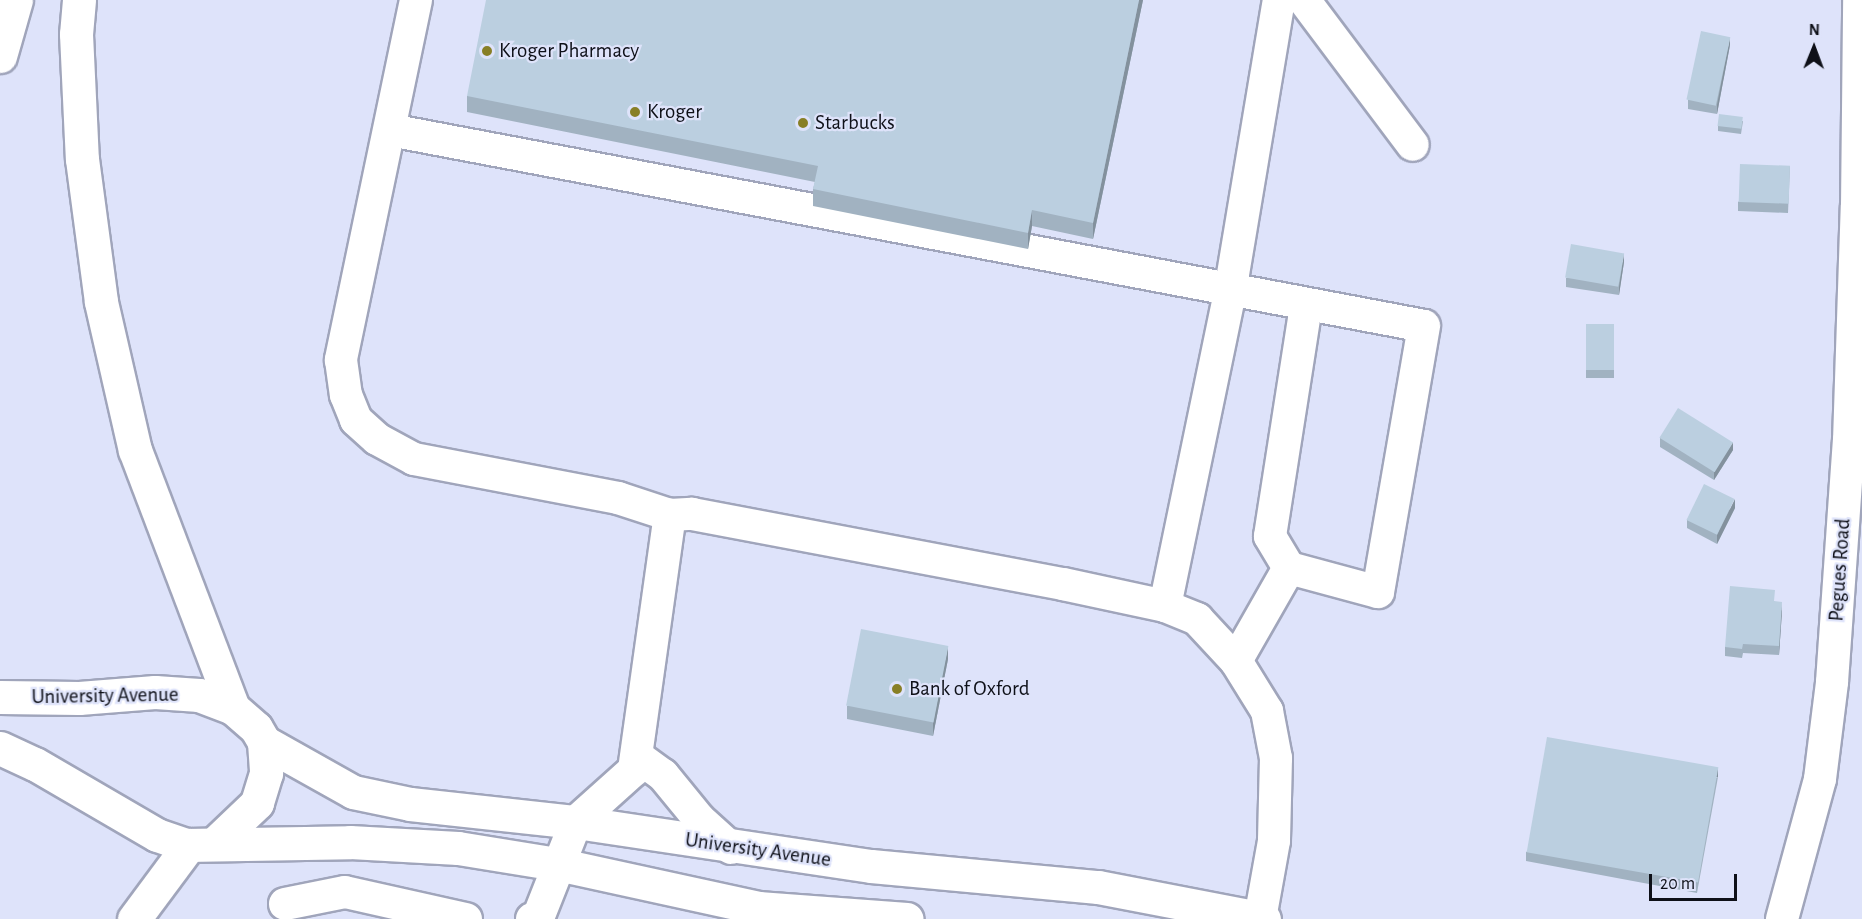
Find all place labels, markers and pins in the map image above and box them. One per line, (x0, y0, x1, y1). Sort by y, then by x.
place label: Kroger Pharmacy (499, 38, 639, 64)
marker: Kroger Pharmacy (480, 44, 494, 58)
place label: Kroger (647, 99, 702, 125)
marker: Kroger (628, 105, 642, 119)
place label: Starbucks (815, 110, 895, 136)
marker: Starbucks (796, 116, 810, 130)
place label: Bank of Oxford (909, 676, 1030, 702)
marker: Bank of Oxford (890, 682, 904, 696)

